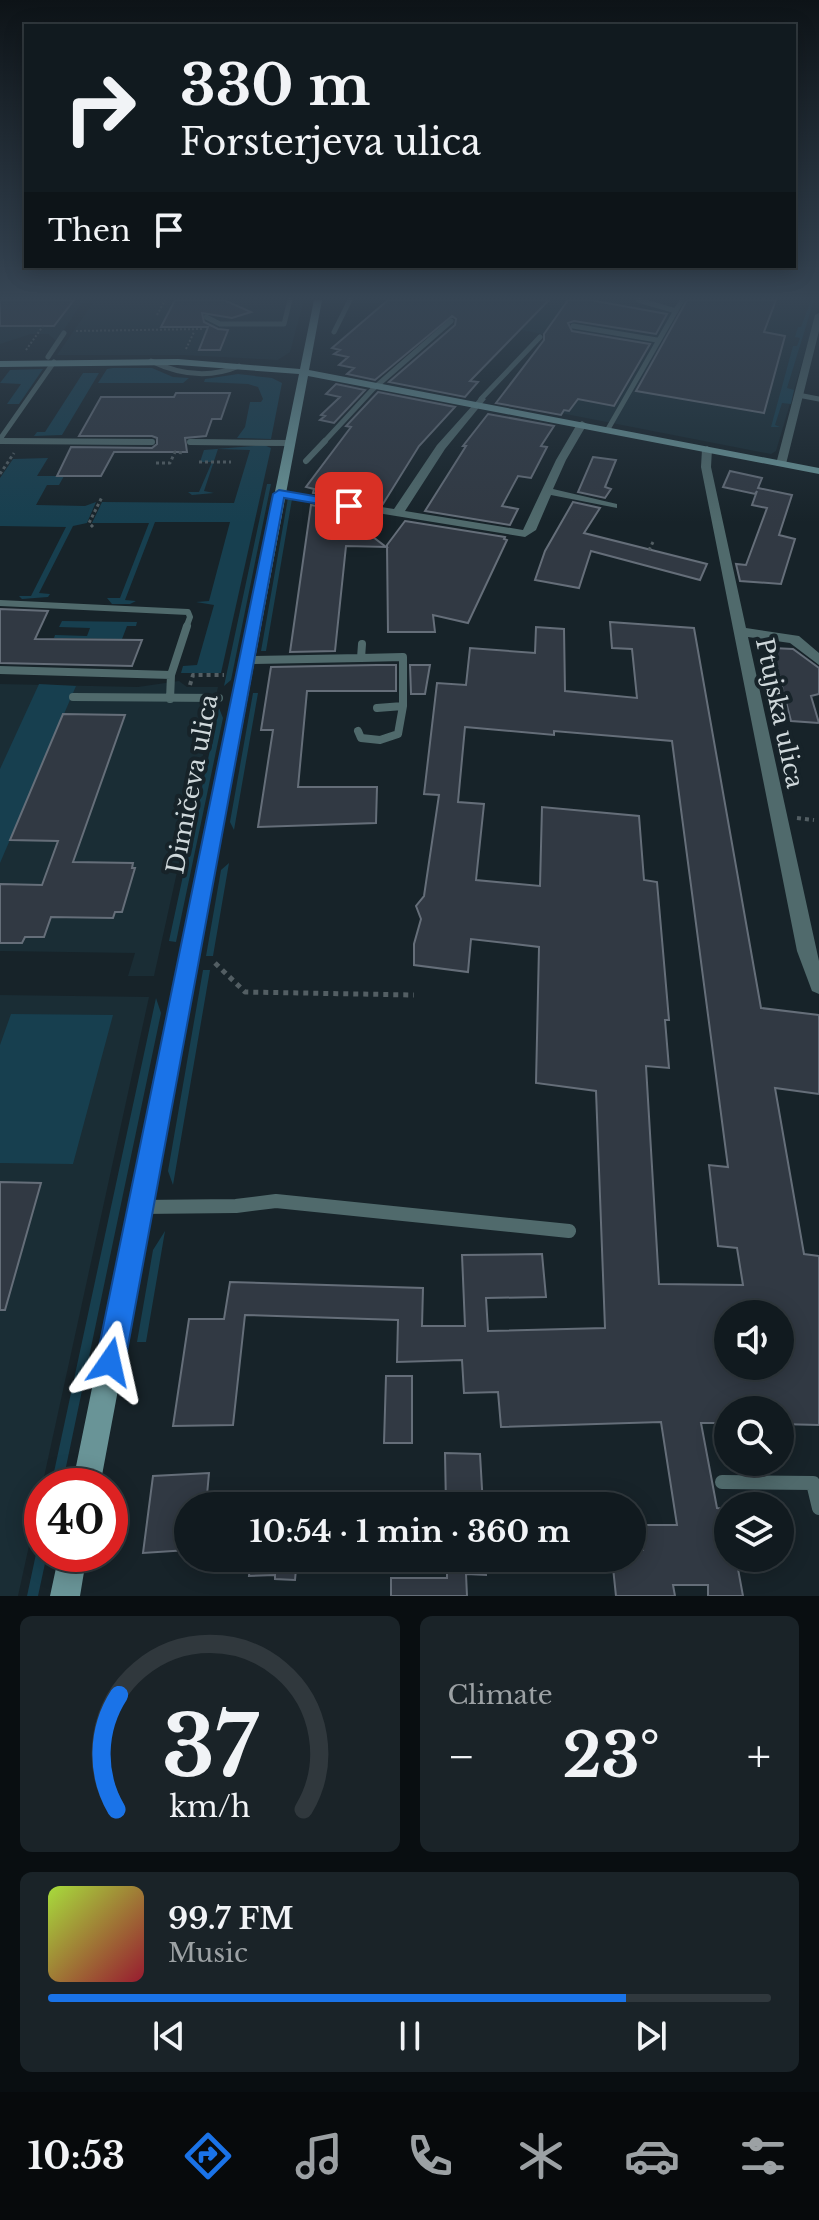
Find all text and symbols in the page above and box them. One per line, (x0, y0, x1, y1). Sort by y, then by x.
text: 330 m (180, 51, 370, 120)
icon: right (48, 56, 152, 160)
text: Forsterjeva ulica (180, 120, 481, 165)
icon: arrive (147, 208, 191, 252)
text: Then (48, 212, 131, 249)
pin (315, 472, 383, 540)
icon: arrive (327, 484, 371, 528)
street label: Ptujska ulica (750, 635, 810, 791)
street label: Dimičeva ulica (160, 691, 224, 876)
map controls (714, 1300, 794, 1572)
button: sound (714, 1300, 794, 1380)
position arrow (68, 1320, 152, 1404)
button: search (714, 1396, 794, 1476)
speed limit sign: 40 (24, 1468, 128, 1572)
button: layers (714, 1492, 794, 1572)
text: 10:54 · 1 min · 360 m (250, 1513, 570, 1550)
text: Climate (448, 1679, 553, 1711)
text: 37 (162, 1695, 259, 1798)
text: 23° (562, 1719, 660, 1793)
text: − (448, 1729, 475, 1784)
text: + (747, 1729, 771, 1784)
text: km/h (169, 1789, 250, 1825)
text: 99.7 FM (168, 1900, 294, 1937)
text: Music (168, 1937, 248, 1969)
icon: previous (147, 2014, 191, 2058)
icon: pause (388, 2014, 432, 2058)
icon: next (629, 2014, 673, 2058)
icon: directions (180, 2128, 236, 2184)
icon: music (291, 2128, 347, 2184)
icon: phone (402, 2128, 458, 2184)
icon: climate (513, 2128, 569, 2184)
icon: car (624, 2128, 680, 2184)
icon: filters (735, 2128, 791, 2184)
text: 10:53 (28, 2134, 125, 2179)

